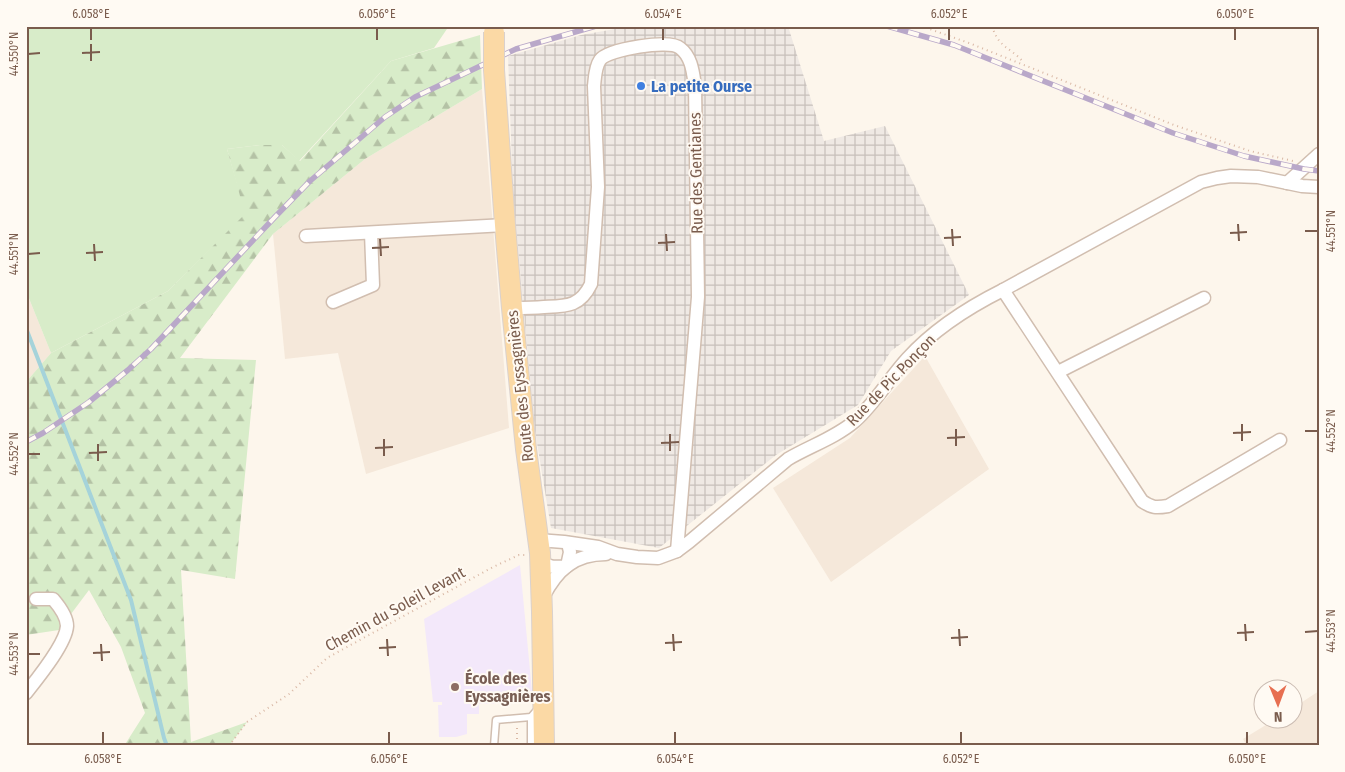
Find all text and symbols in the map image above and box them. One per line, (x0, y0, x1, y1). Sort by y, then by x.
text: 6.058°E (72, 7, 110, 21)
text: 6.056°E (358, 7, 396, 21)
text: 6.054°E (644, 7, 682, 21)
text: 6.052°E (931, 7, 968, 21)
text: 6.050°E (1216, 7, 1254, 21)
text: 44.550°N (7, 32, 21, 76)
place label: La petite Ourse (651, 77, 752, 96)
marker: La petite Ourse (635, 80, 647, 92)
street label: Rue des Gentianes (685, 112, 707, 234)
text: 44.551°N (1324, 210, 1338, 252)
text: 44.551°N (7, 233, 21, 275)
street label: Route des Eyssagnières (503, 309, 537, 463)
street label: Rue de Pic Ponçon (842, 330, 940, 430)
text: 44.552°N (1324, 409, 1338, 453)
text: 44.552°N (7, 432, 21, 476)
street label: Chemin du Soleil Levant (322, 562, 469, 655)
text: 44.553°N (1324, 609, 1338, 653)
text: 44.553°N (7, 632, 21, 676)
place label: École des Eyssagnières (465, 668, 550, 706)
north arrow (1252, 680, 1302, 730)
marker: École des Eyssagnières (449, 681, 461, 693)
text: N (1274, 708, 1283, 725)
text: 6.058°E (84, 752, 122, 766)
text: 6.056°E (370, 752, 408, 766)
text: 6.054°E (656, 752, 694, 766)
text: 6.052°E (943, 752, 980, 766)
text: 6.050°E (1228, 752, 1266, 766)

